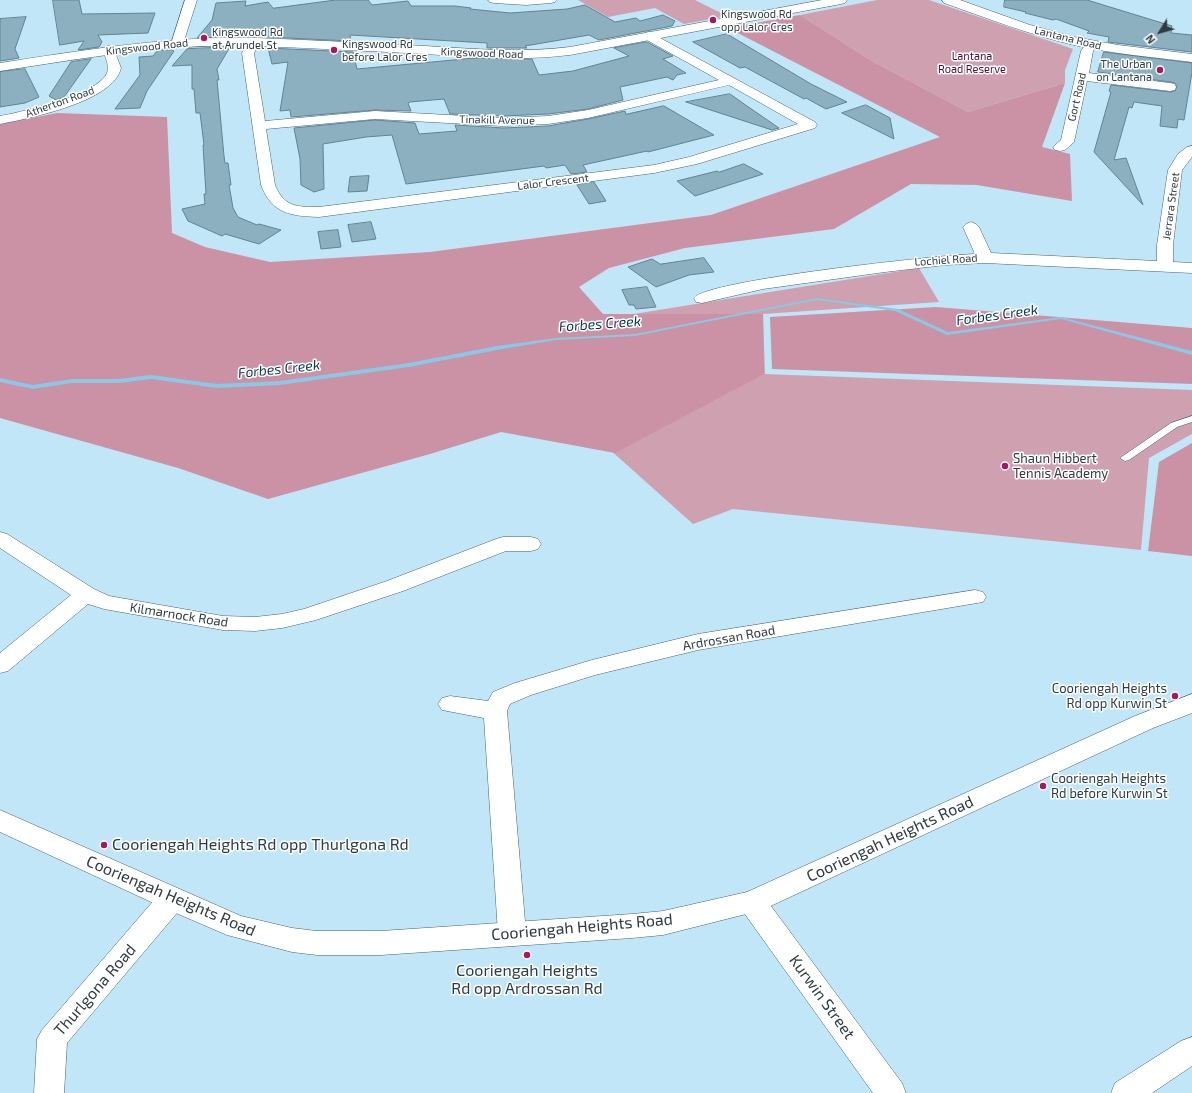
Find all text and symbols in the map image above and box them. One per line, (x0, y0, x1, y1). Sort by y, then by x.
place label: Kingswood Rd opp Lalor Cres (721, 7, 793, 33)
north arrow (1140, 12, 1180, 52)
marker: Kingswood Rd opp Lalor Cres (708, 15, 718, 25)
street label: Lantana Road (1033, 23, 1103, 53)
place label: Kingswood Rd at Arundel St (212, 25, 283, 51)
text: N (1142, 32, 1158, 47)
marker: Kingswood Rd at Arundel St (199, 33, 209, 43)
street label: Kingswood Road (105, 36, 189, 58)
place label: Kingswood Rd before Lalor Cres (342, 37, 427, 63)
marker: Kingswood Rd before Lalor Cres (329, 45, 339, 55)
street label: Kingswood Road (440, 45, 524, 61)
park label: Lantana Road Reserve (938, 49, 1006, 75)
place label: The Urban on Lantana (1096, 57, 1152, 83)
marker: The Urban on Lantana (1155, 65, 1165, 75)
street label: Gort Road (1065, 71, 1089, 123)
street label: Atherton Road (24, 83, 96, 121)
street label: Tinakill Avenue (459, 113, 535, 127)
street label: Lalor Crescent (517, 171, 589, 193)
street label: Jerrara Street (1160, 171, 1182, 241)
street label: Lochiel Road (914, 251, 978, 269)
water label: Forbes Creek (955, 301, 1039, 329)
water label: Forbes Creek (558, 313, 642, 335)
water label: Forbes Creek (237, 356, 321, 382)
place label: Shaun Hibbert Tennis Academy (1013, 451, 1108, 482)
marker: Shaun Hibbert Tennis Academy (1000, 461, 1010, 471)
street label: Kilmarnock Road (129, 600, 229, 630)
street label: Ardrossan Road (681, 622, 777, 654)
place label: Cooriengah Heights Rd opp Kurwin St (1052, 681, 1167, 712)
marker: Cooriengah Heights Rd opp Kurwin St (1170, 691, 1180, 701)
place label: Cooriengah Heights Rd before Kurwin St (1051, 771, 1168, 802)
marker: Cooriengah Heights Rd before Kurwin St (1038, 781, 1048, 791)
street label: Cooriengah Heights Road (803, 792, 977, 886)
place label: Cooriengah Heights Rd opp Thurlgona Rd (112, 835, 409, 855)
marker: Cooriengah Heights Rd opp Thurlgona Rd (99, 840, 109, 850)
street label: Cooriengah Heights Road (83, 852, 259, 940)
street label: Cooriengah Heights Road (490, 909, 674, 945)
street label: Thurlgona Road (50, 940, 140, 1040)
marker: Cooriengah Heights Rd opp Ardrossan Rd (522, 950, 532, 960)
street label: Kurwin Street (785, 951, 859, 1043)
place label: Cooriengah Heights Rd opp Ardrossan Rd (451, 961, 603, 999)

